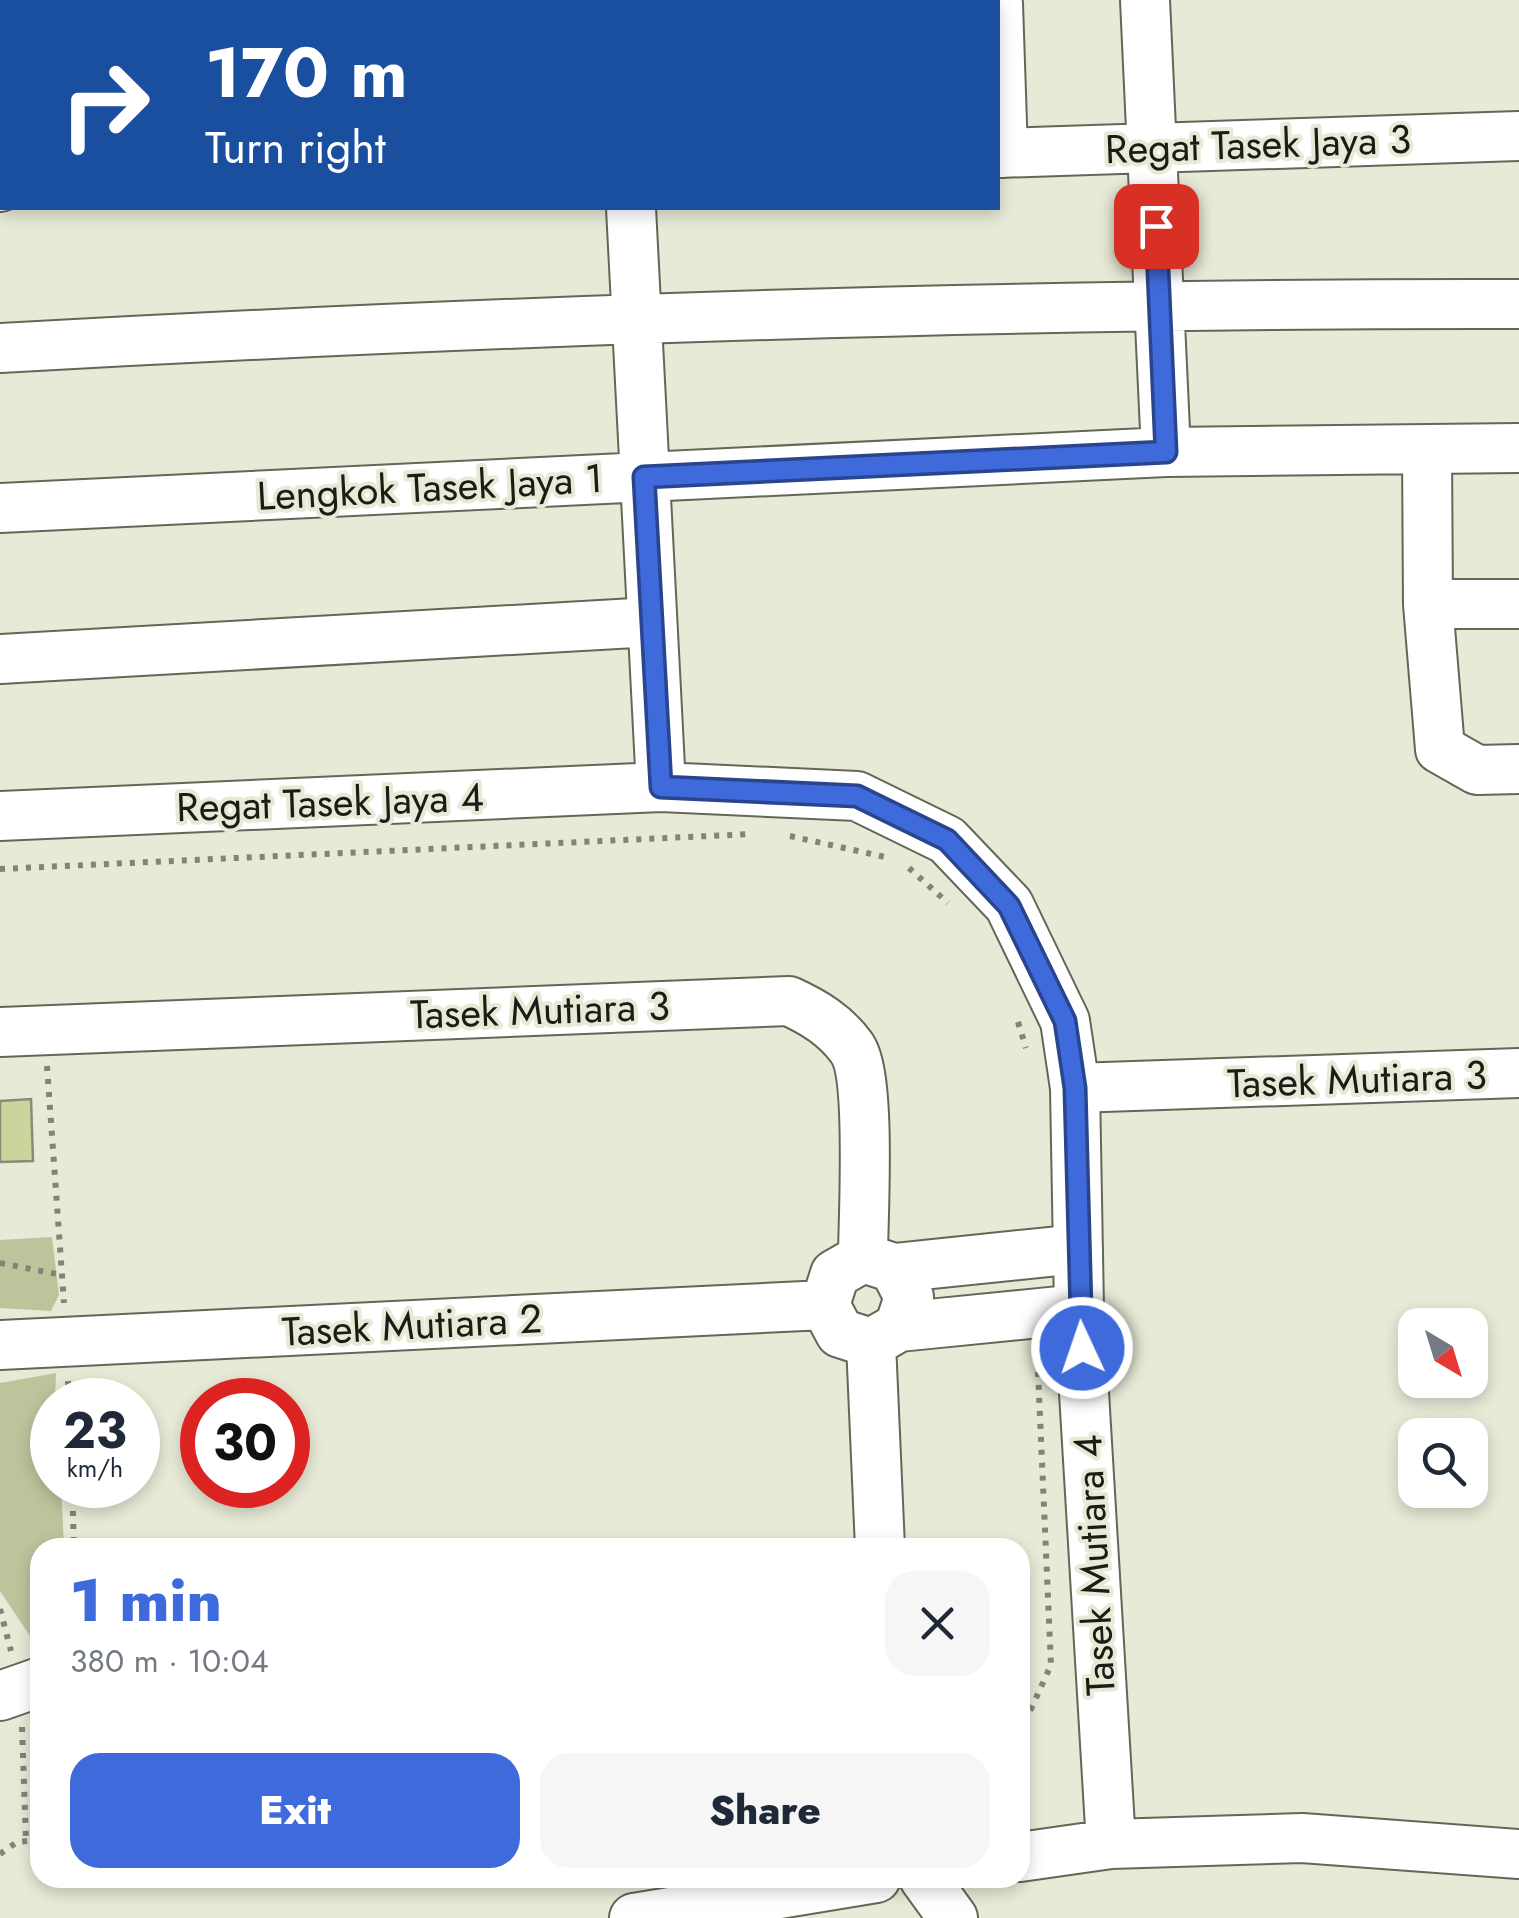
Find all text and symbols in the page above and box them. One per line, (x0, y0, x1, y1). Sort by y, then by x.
text: 170 m (205, 22, 408, 123)
icon: right (40, 40, 170, 170)
street label: Regat Tasek Jaya 3 (1104, 110, 1412, 178)
text: Turn right (205, 115, 386, 180)
pin (1114, 184, 1199, 269)
icon: arrive (1129, 199, 1184, 254)
street label: Lengkok Tasek Jaya 1 (255, 449, 605, 525)
street label: Regat Tasek Jaya 4 (175, 768, 485, 836)
street label: Tasek Mutiara 3 (409, 976, 671, 1044)
street label: Tasek Mutiara 3 (1226, 1045, 1488, 1113)
street label: Tasek Mutiara 2 (280, 1289, 544, 1361)
position arrow (1030, 1296, 1134, 1400)
north arrow (1398, 1308, 1488, 1398)
map controls (1398, 1308, 1488, 1508)
speed limit sign: 30 (180, 1378, 310, 1508)
text: 23 (63, 1394, 127, 1467)
button: search (1398, 1418, 1488, 1508)
street label: Tasek Mutiara 4 (1058, 1433, 1130, 1697)
text: km/h (67, 1450, 123, 1486)
text: 1 min (70, 1557, 222, 1644)
button: close (885, 1571, 990, 1676)
text: 380 m · 10:04 (70, 1638, 269, 1684)
button: Exit (70, 1753, 520, 1868)
button: Share (540, 1753, 990, 1868)

